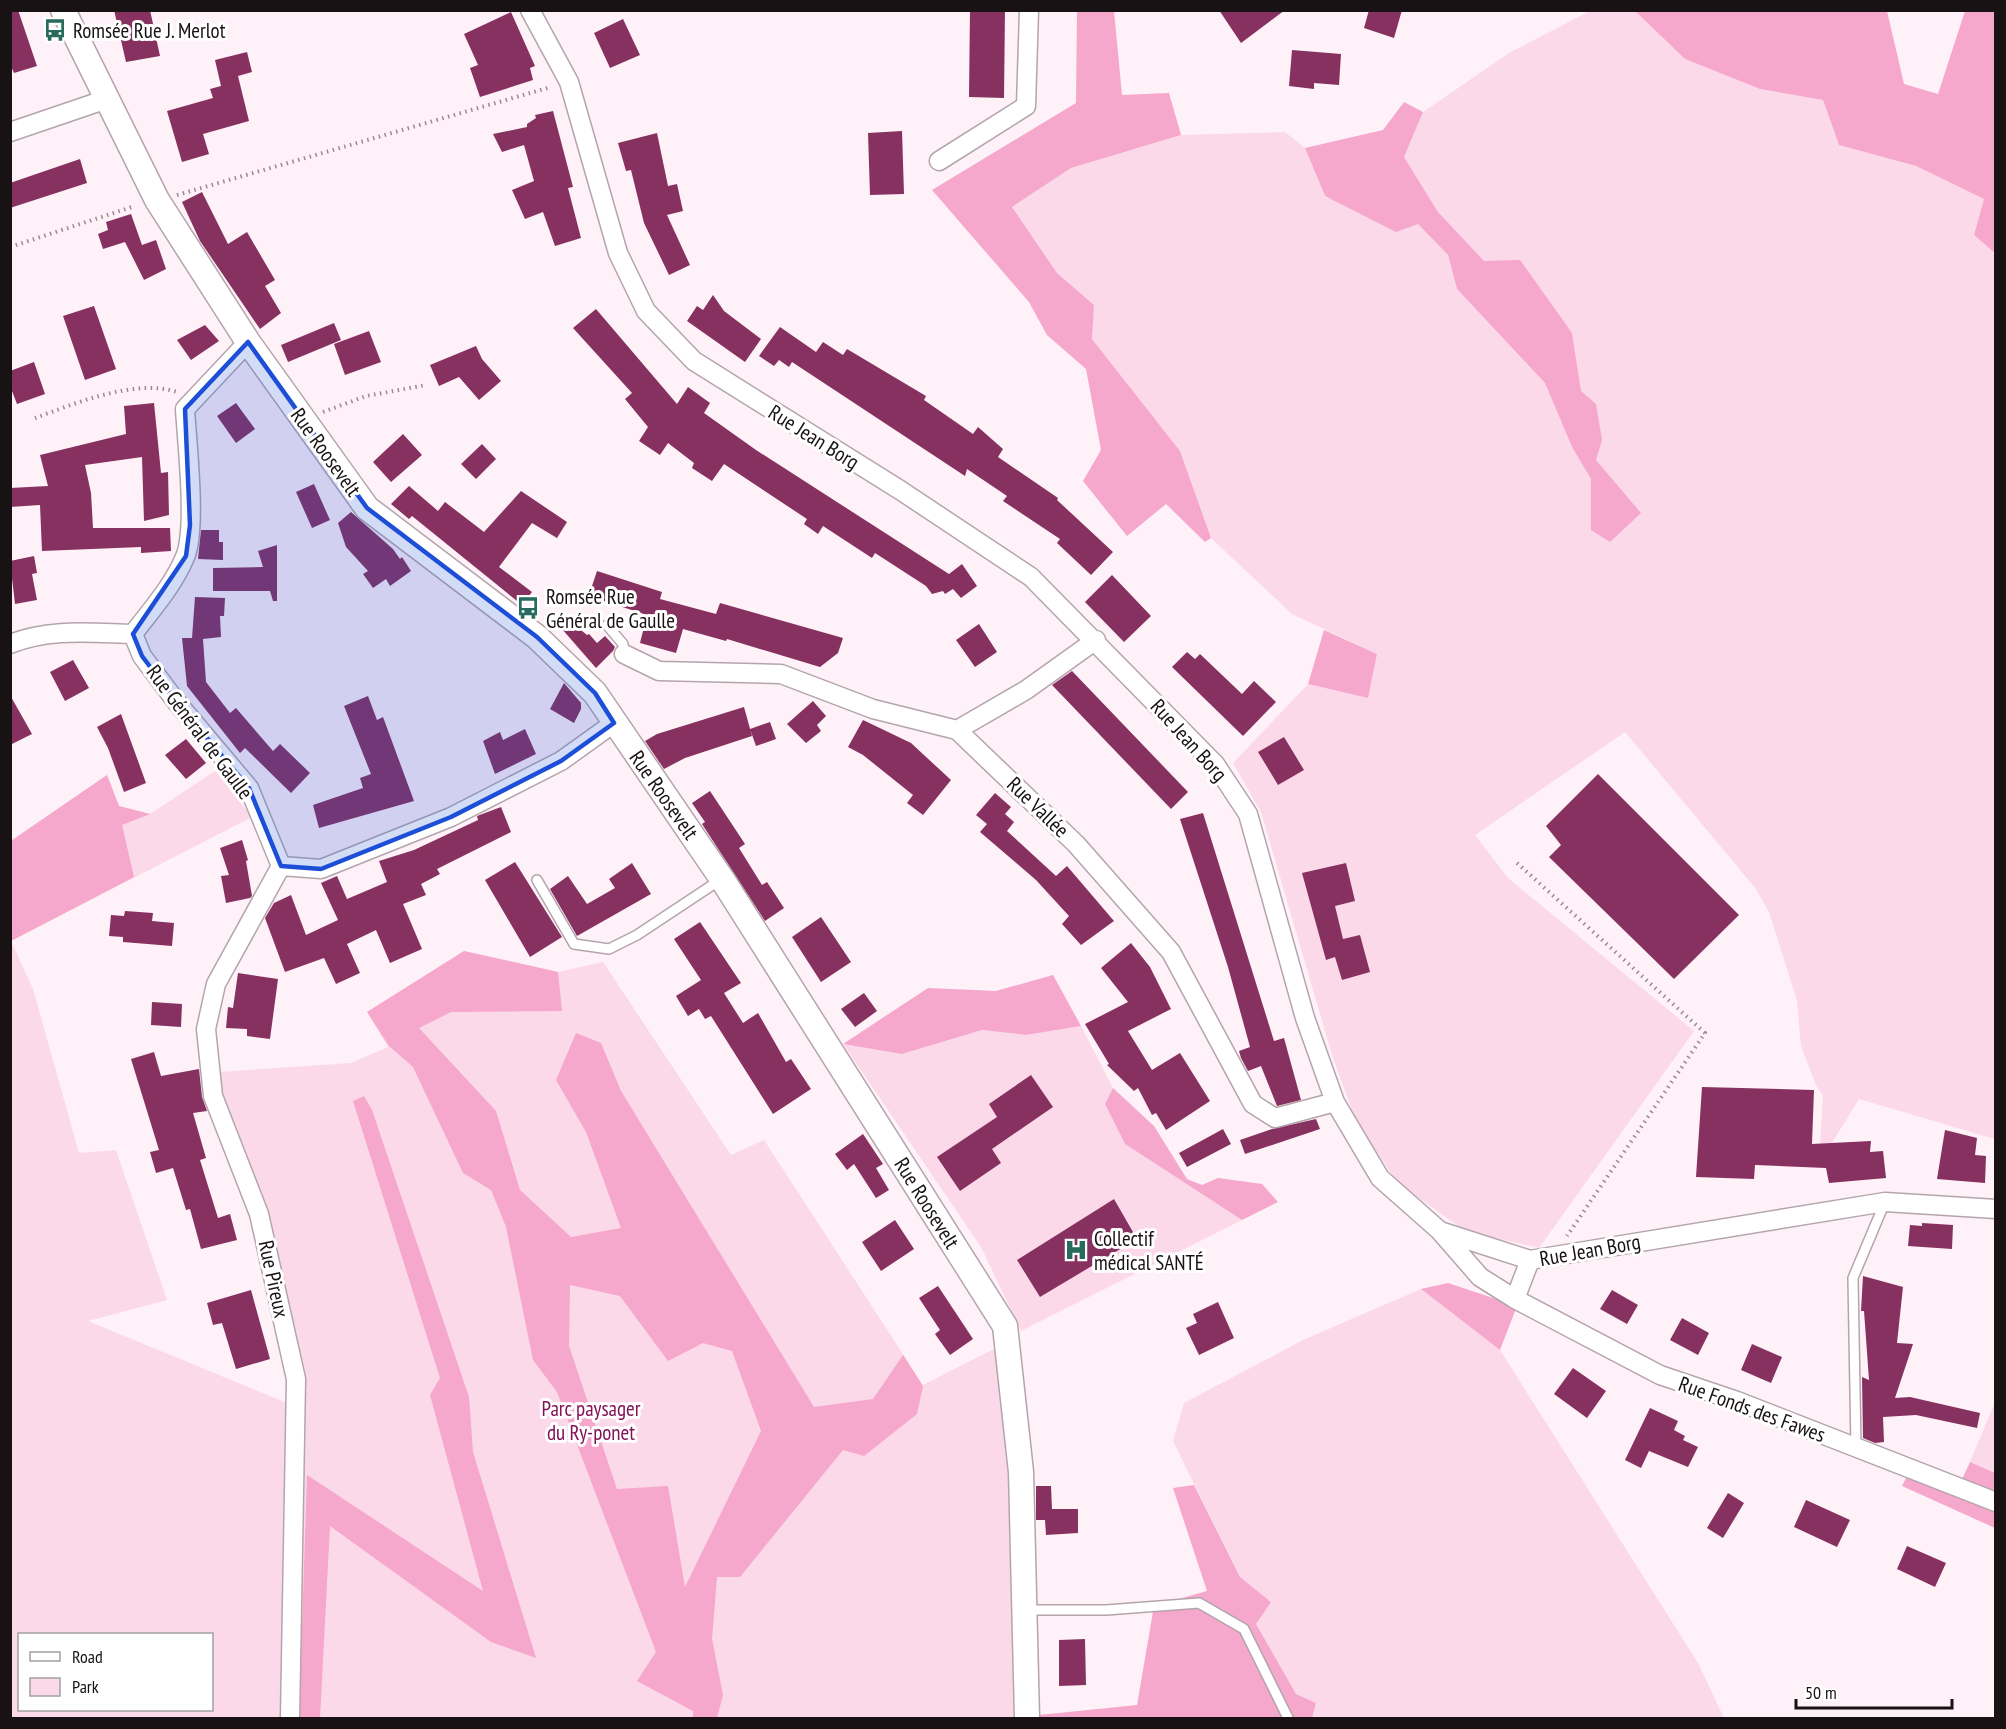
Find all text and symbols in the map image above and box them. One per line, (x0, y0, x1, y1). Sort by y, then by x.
bus stop icon: Romsée Rue J. Merlot (42, 17, 68, 43)
place label: Romsée Rue J. Merlot (73, 17, 226, 44)
street label: Rue Jean Borg (764, 399, 864, 475)
street label: Rue Roosevelt (285, 403, 367, 502)
place label: Romsée Rue Général de Gaulle (546, 583, 675, 634)
bus stop icon: Romsée Rue Général de Gaulle (515, 595, 541, 621)
street label: Rue Général de Gaulle (141, 659, 259, 805)
street label: Rue Jean Borg (1145, 693, 1233, 787)
street label: Rue Roosevelt (624, 745, 705, 845)
street label: Rue Vallée (1001, 771, 1075, 843)
street label: Rue Roosevelt (888, 1152, 966, 1254)
place label: Collectif médical SANTÉ (1094, 1225, 1204, 1276)
street label: Rue Jean Borg (1537, 1228, 1643, 1272)
hospital icon: Collectif médical SANTÉ (1063, 1237, 1089, 1263)
street label: Rue Pireux (253, 1238, 295, 1321)
street label: Rue Fonds des Fawes (1675, 1370, 1829, 1448)
park label: Parc paysager du Ry-ponet (541, 1395, 641, 1446)
legend (18, 1633, 213, 1711)
text: Road (72, 1645, 103, 1668)
scale bar (1796, 1672, 1952, 1710)
text: Park (72, 1675, 99, 1698)
text: 50 m (1805, 1681, 1837, 1704)

